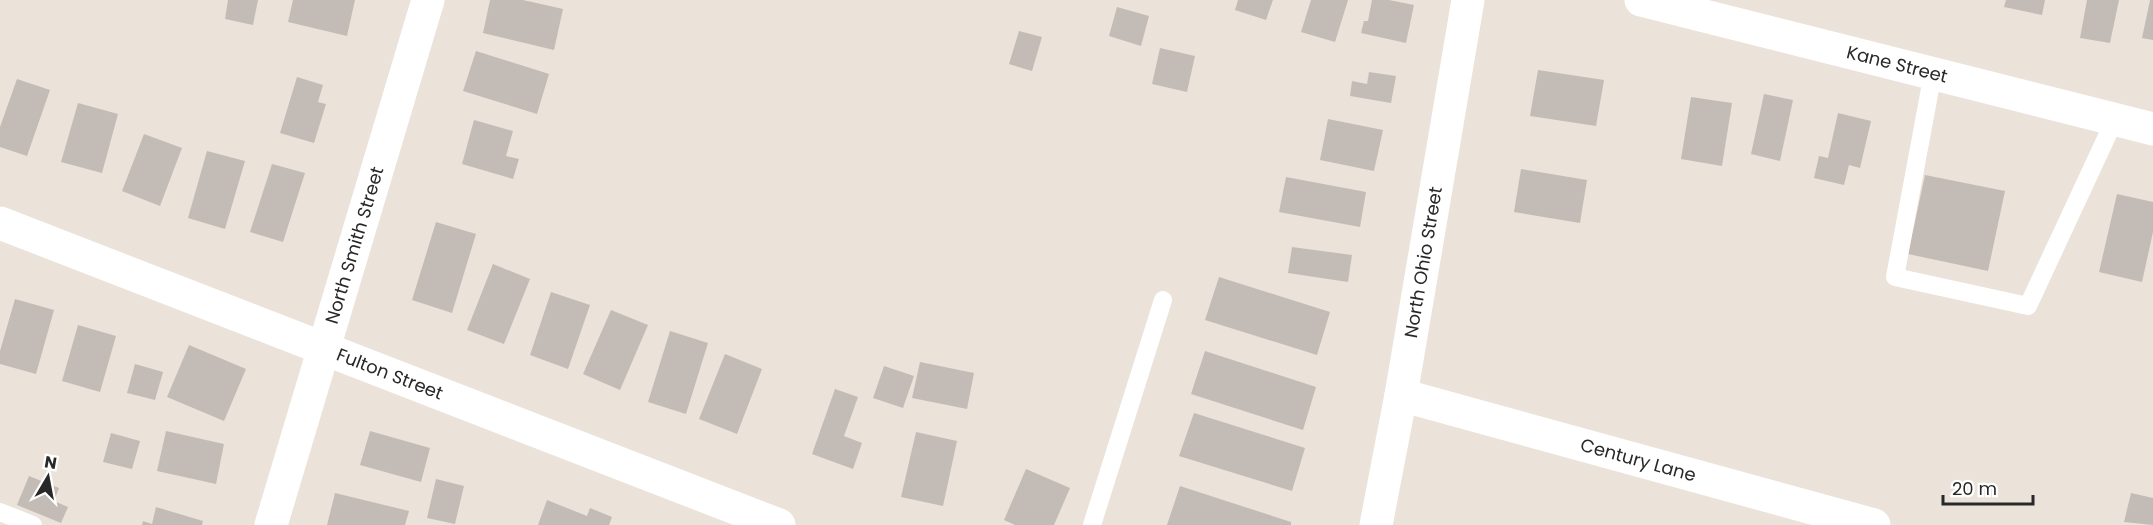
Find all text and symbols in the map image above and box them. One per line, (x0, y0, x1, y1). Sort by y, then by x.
street label: Kane Street (1844, 39, 1950, 89)
street label: North Smith Street (319, 163, 390, 327)
street label: North Ohio Street (1398, 185, 1448, 340)
street label: Fulton Street (333, 342, 447, 406)
street label: Century Lane (1578, 432, 1699, 488)
north arrow (18, 447, 78, 507)
text: N (43, 450, 58, 475)
scale bar (1943, 468, 2033, 506)
text: 20 m (1952, 476, 1997, 501)

